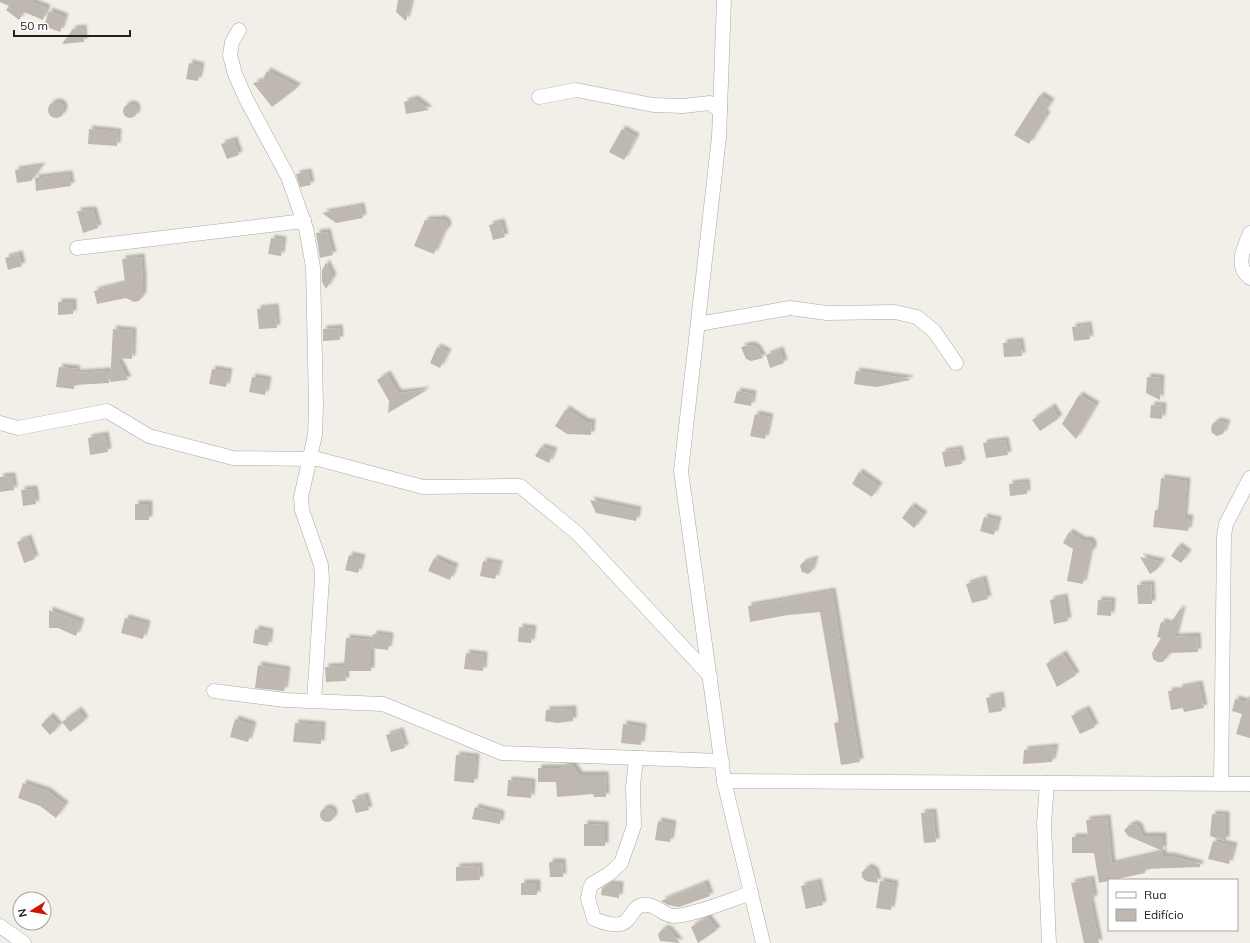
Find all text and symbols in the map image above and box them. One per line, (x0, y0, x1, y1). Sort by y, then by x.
scale bar (14, 12, 130, 38)
text: 50 m (20, 18, 48, 33)
legend (1108, 879, 1238, 931)
text: Rua (1144, 887, 1166, 902)
north arrow (12, 891, 52, 931)
text: N (15, 907, 30, 918)
text: Edifício (1144, 907, 1184, 922)

